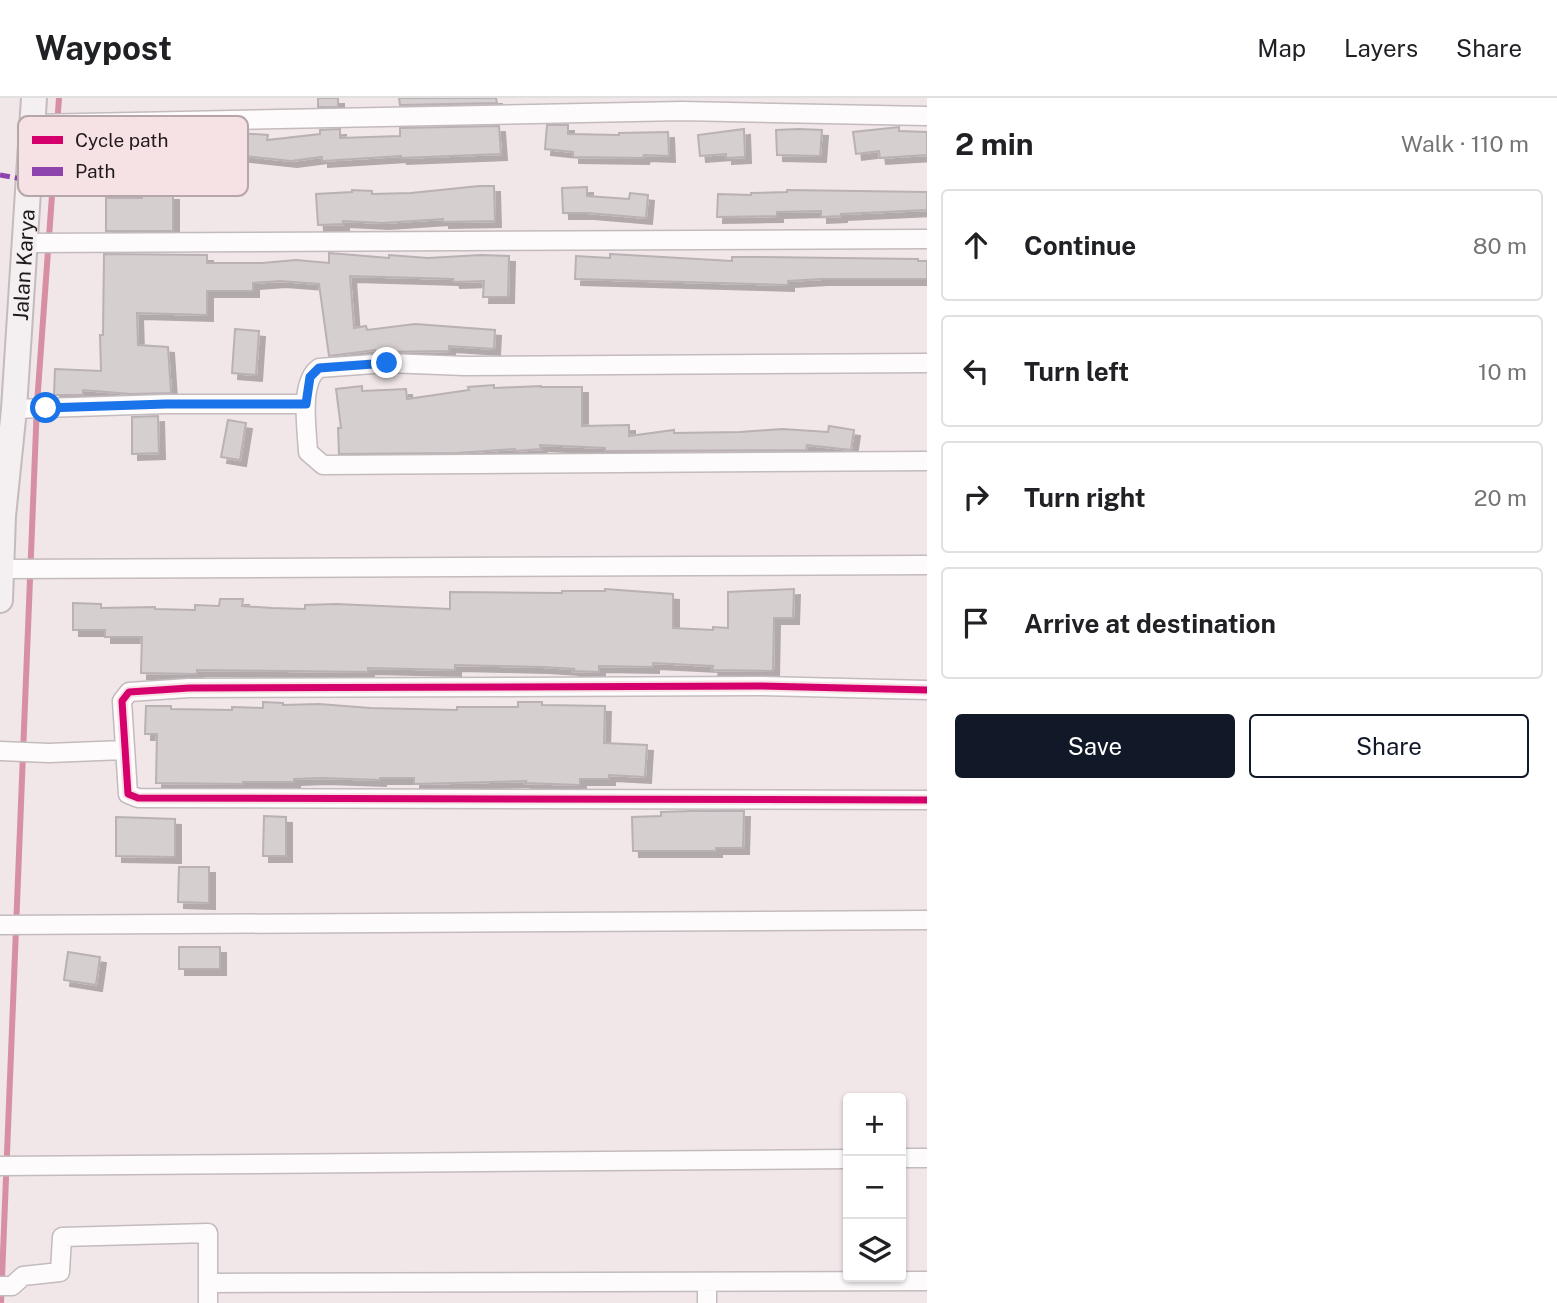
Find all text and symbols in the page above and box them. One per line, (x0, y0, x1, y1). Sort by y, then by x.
text: Waypost (35, 29, 172, 67)
text: Map (1257, 34, 1306, 62)
text: Layers (1344, 34, 1418, 62)
text: Share (1456, 34, 1522, 62)
legend (18, 116, 248, 196)
text: 2 min (955, 126, 1034, 162)
text: Cycle path (75, 129, 168, 151)
text: Walk · 110 m (1401, 130, 1529, 157)
text: Path (75, 160, 115, 182)
street label: Jalan Karya (7, 208, 39, 322)
icon: ahead (957, 226, 995, 264)
text: Continue (1024, 230, 1136, 261)
text: 80 m (1473, 232, 1527, 259)
route end (371, 347, 402, 378)
icon: left (957, 352, 995, 390)
text: Turn left (1024, 356, 1129, 387)
text: 10 m (1478, 358, 1527, 385)
route start (30, 392, 61, 423)
icon: right (957, 478, 995, 516)
text: Turn right (1024, 482, 1146, 513)
text: 20 m (1474, 484, 1527, 511)
icon: arrive (957, 604, 995, 642)
text: Arrive at destination (1024, 608, 1276, 639)
button: Save (955, 714, 1235, 778)
button: Share (1249, 714, 1529, 778)
map controls (843, 1093, 906, 1282)
button: + (843, 1093, 906, 1156)
button: − (843, 1156, 906, 1219)
button: layers (843, 1219, 906, 1282)

